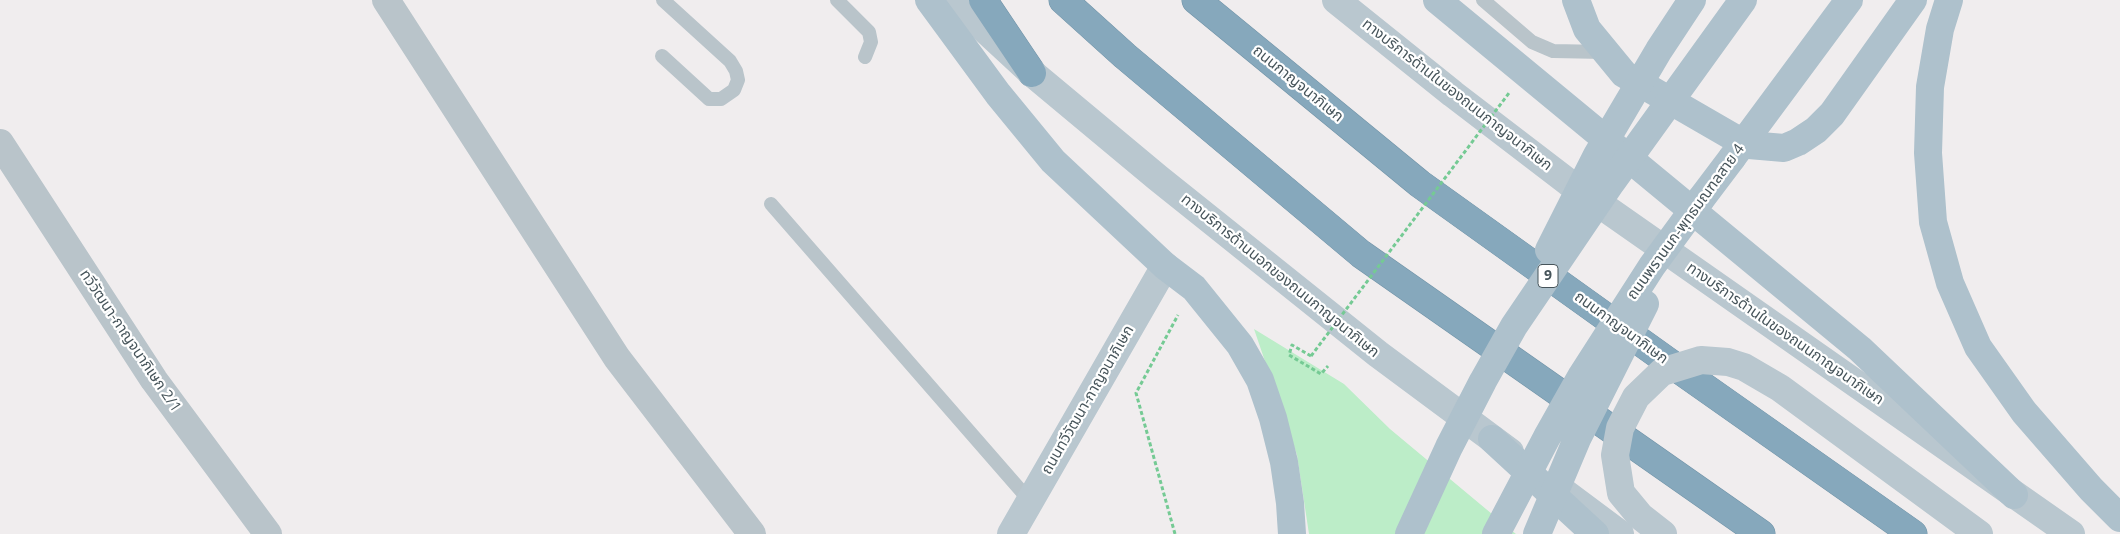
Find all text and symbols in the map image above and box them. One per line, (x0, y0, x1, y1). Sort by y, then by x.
street label: ทางบริการด้านในของถนนกาญจนาภิเษก (1358, 15, 1556, 175)
street label: ถนนกาญจนาภิเษก (1249, 42, 1347, 126)
street label: ถนนพรานนก-พุทธมณฑลสาย 4 (1623, 141, 1749, 303)
street label: ทางบริการด้านนอกของถนนกาญจนาภิเษก (1177, 190, 1383, 362)
street label: ทางบริการด้านในของถนนกาญจนาภิเษก (1683, 259, 1887, 409)
road number: 9 (1538, 264, 1558, 288)
street label: ทวีวัฒนา-กาญจนาภิเษก 2/1 (76, 266, 184, 416)
street label: ถนนกาญจนาภิเษก (1571, 288, 1671, 368)
street label: ถนนทวีวัฒนา-กาญจนาภิเษก (1038, 322, 1138, 478)

